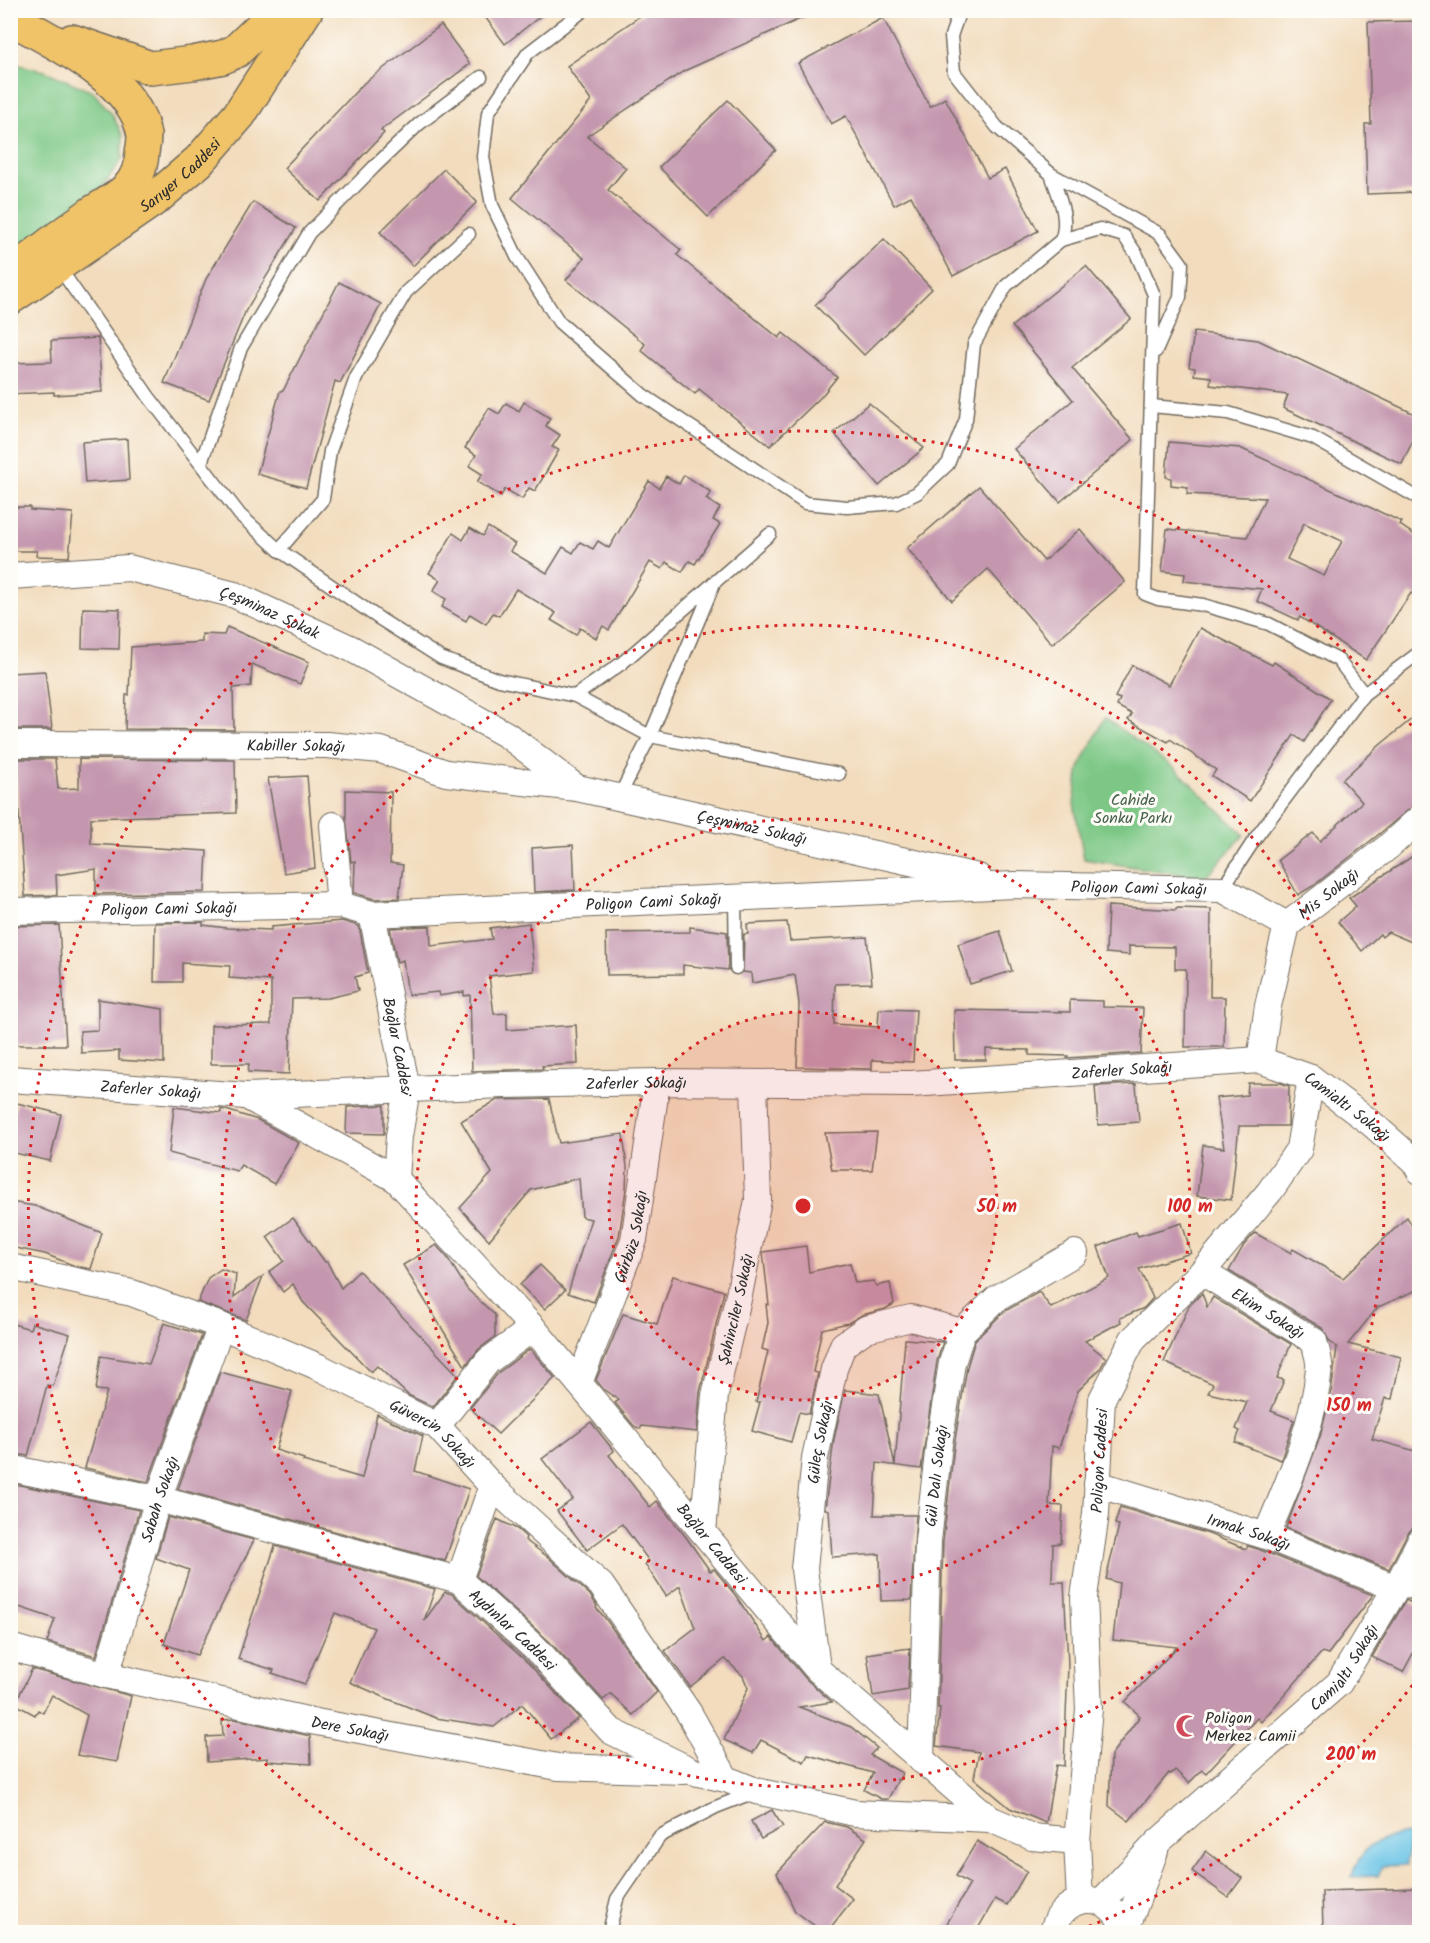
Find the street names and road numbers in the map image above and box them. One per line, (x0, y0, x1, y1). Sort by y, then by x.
street label: Sarıyer Caddesi (135, 132, 229, 220)
street label: Çeşminaz Sokak (216, 580, 324, 647)
street label: Kabiller Sokağı (247, 734, 346, 761)
street label: Çeşminaz Sokağı (694, 804, 809, 853)
street label: Mis Sokağı (1293, 862, 1365, 926)
street label: Poligon Cami Sokağı (1071, 875, 1207, 903)
street label: Poligon Cami Sokağı (585, 887, 722, 918)
street label: Poligon Cami Sokağı (101, 896, 237, 923)
street label: Bağlar Caddesi (375, 996, 418, 1098)
street label: Zaferler Sokağı (1070, 1055, 1173, 1087)
street label: Camialtı Sokağı (1301, 1066, 1396, 1149)
street label: Zaferler Sokağı (585, 1071, 687, 1097)
street label: Zaferler Sokağı (99, 1075, 202, 1107)
street label: Gürbüz Sokağı (608, 1189, 655, 1287)
street label: Şahinciler Sokağı (712, 1251, 761, 1367)
street label: Ekim Sokağı (1226, 1282, 1309, 1346)
street label: Güvercin Sokağı (385, 1393, 481, 1475)
street label: Güleç Sokağı (802, 1398, 841, 1485)
street label: Poligon Caddesi (1085, 1407, 1116, 1514)
street label: Gül Dalı Sokağı (919, 1423, 956, 1528)
street label: Sabah Sokağı (135, 1453, 187, 1545)
street label: Bağlar Caddesi (670, 1498, 753, 1591)
street label: Irmak Sokağı (1203, 1507, 1294, 1559)
street label: Aydınlar Caddesi (462, 1583, 562, 1678)
street label: Camialtı Sokağı (1304, 1619, 1386, 1718)
street label: Dere Sokağı (309, 1710, 391, 1749)

